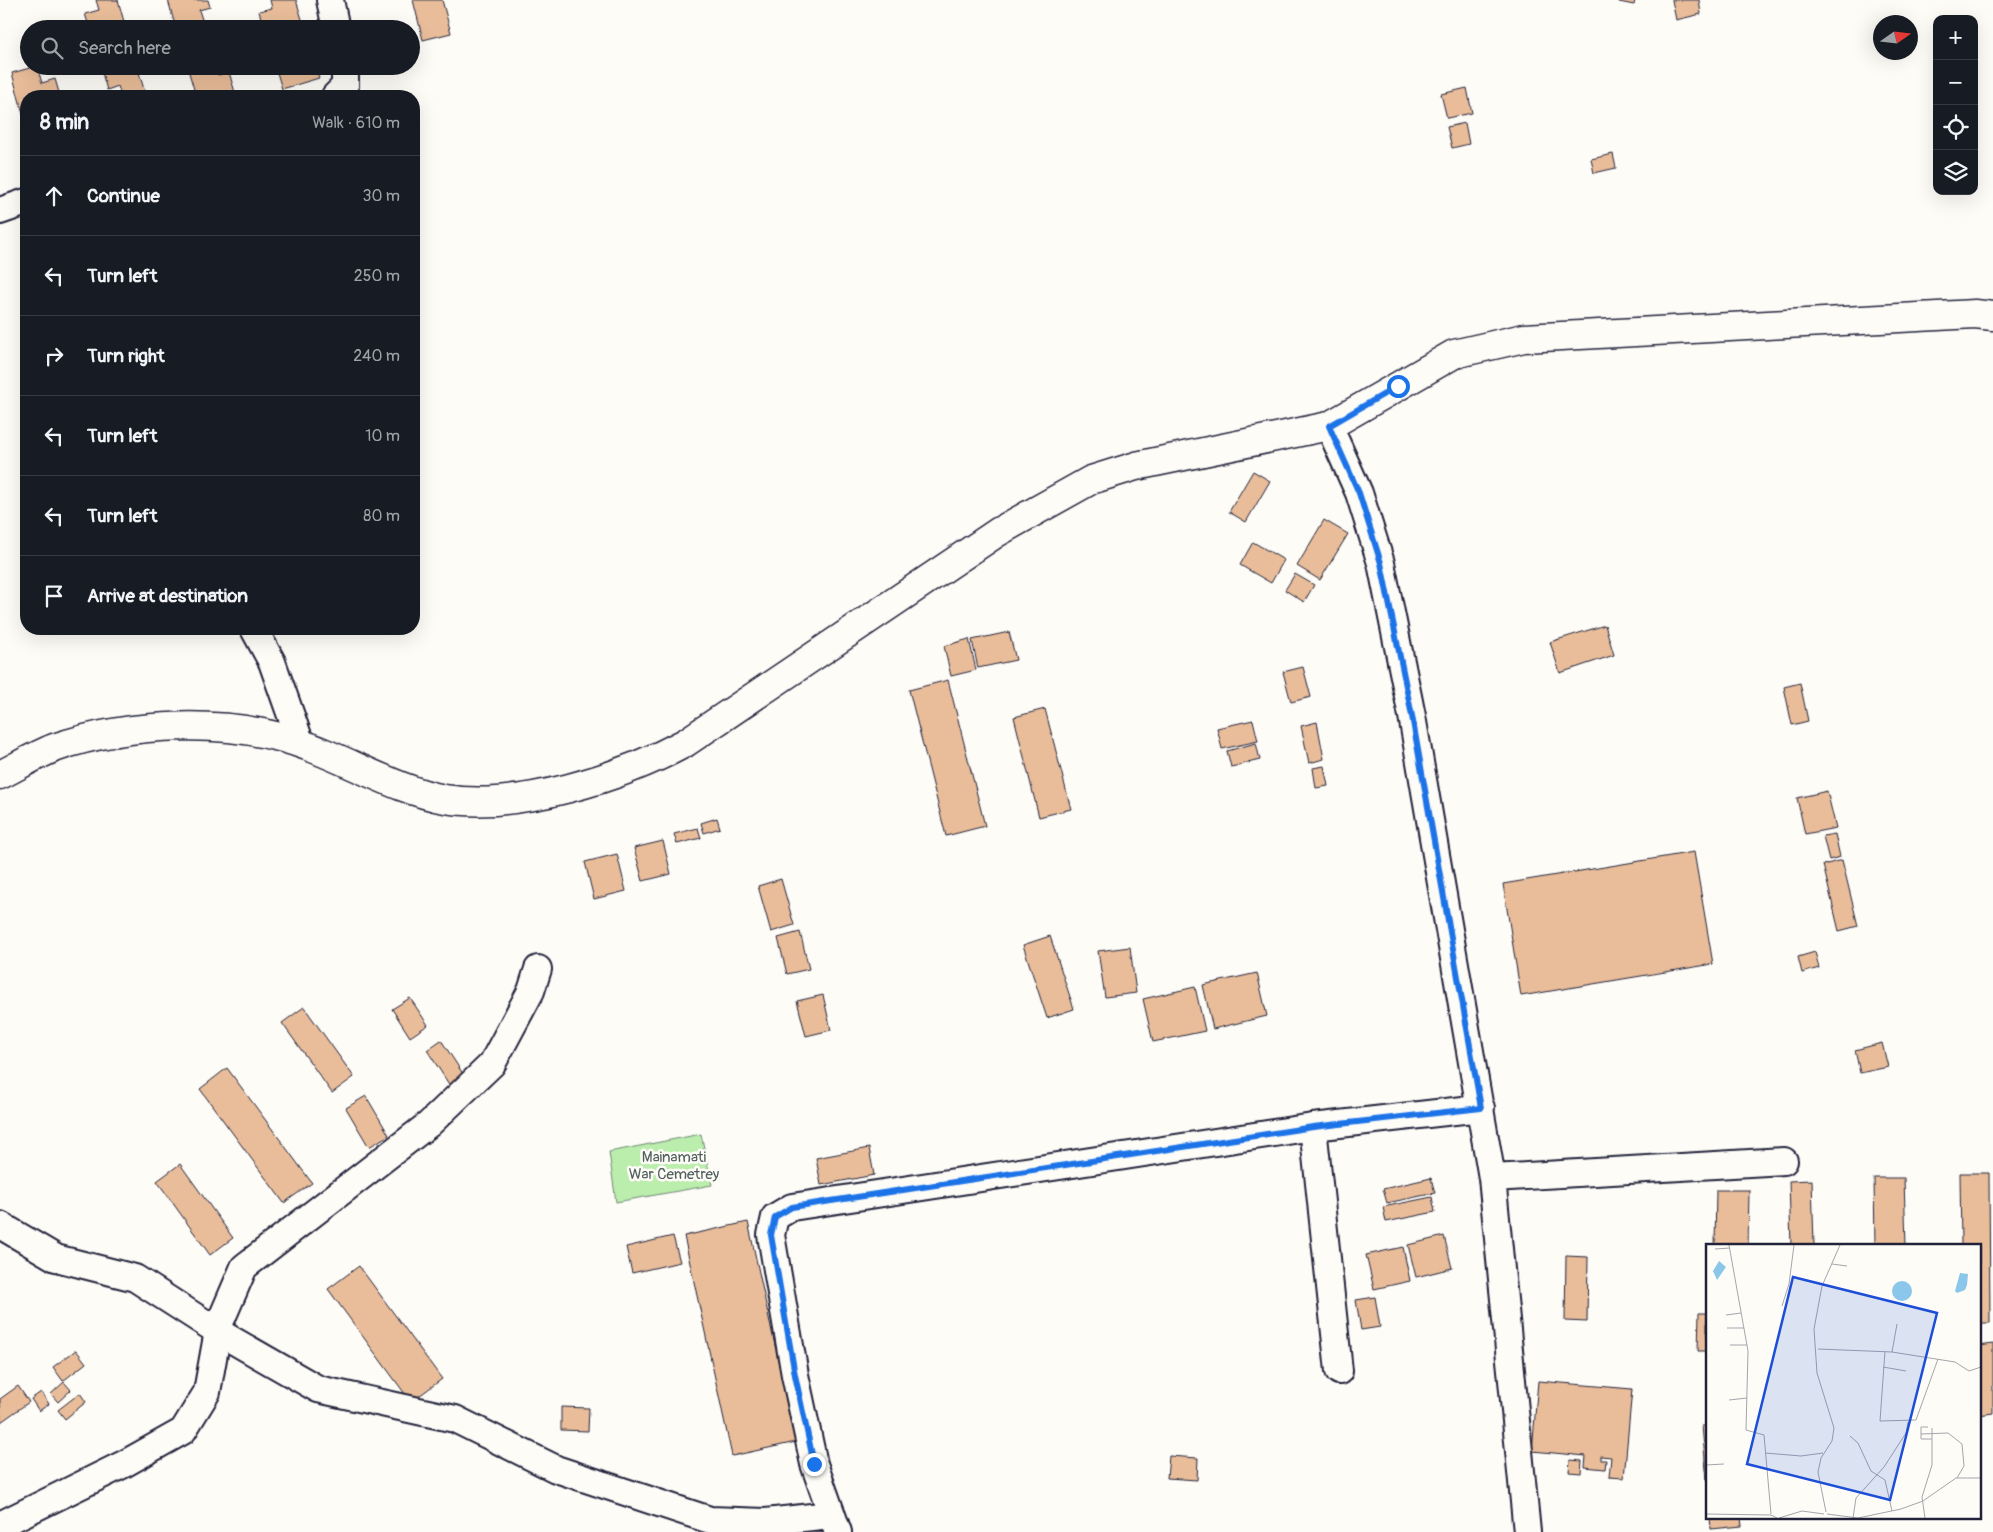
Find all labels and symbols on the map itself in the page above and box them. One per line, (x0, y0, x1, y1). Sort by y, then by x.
north arrow (1873, 15, 1918, 60)
route start (1387, 375, 1410, 398)
park label: Mainamati War Cemetrey (629, 1148, 720, 1184)
inset map (1706, 1244, 1980, 1520)
route end (803, 1453, 826, 1476)

